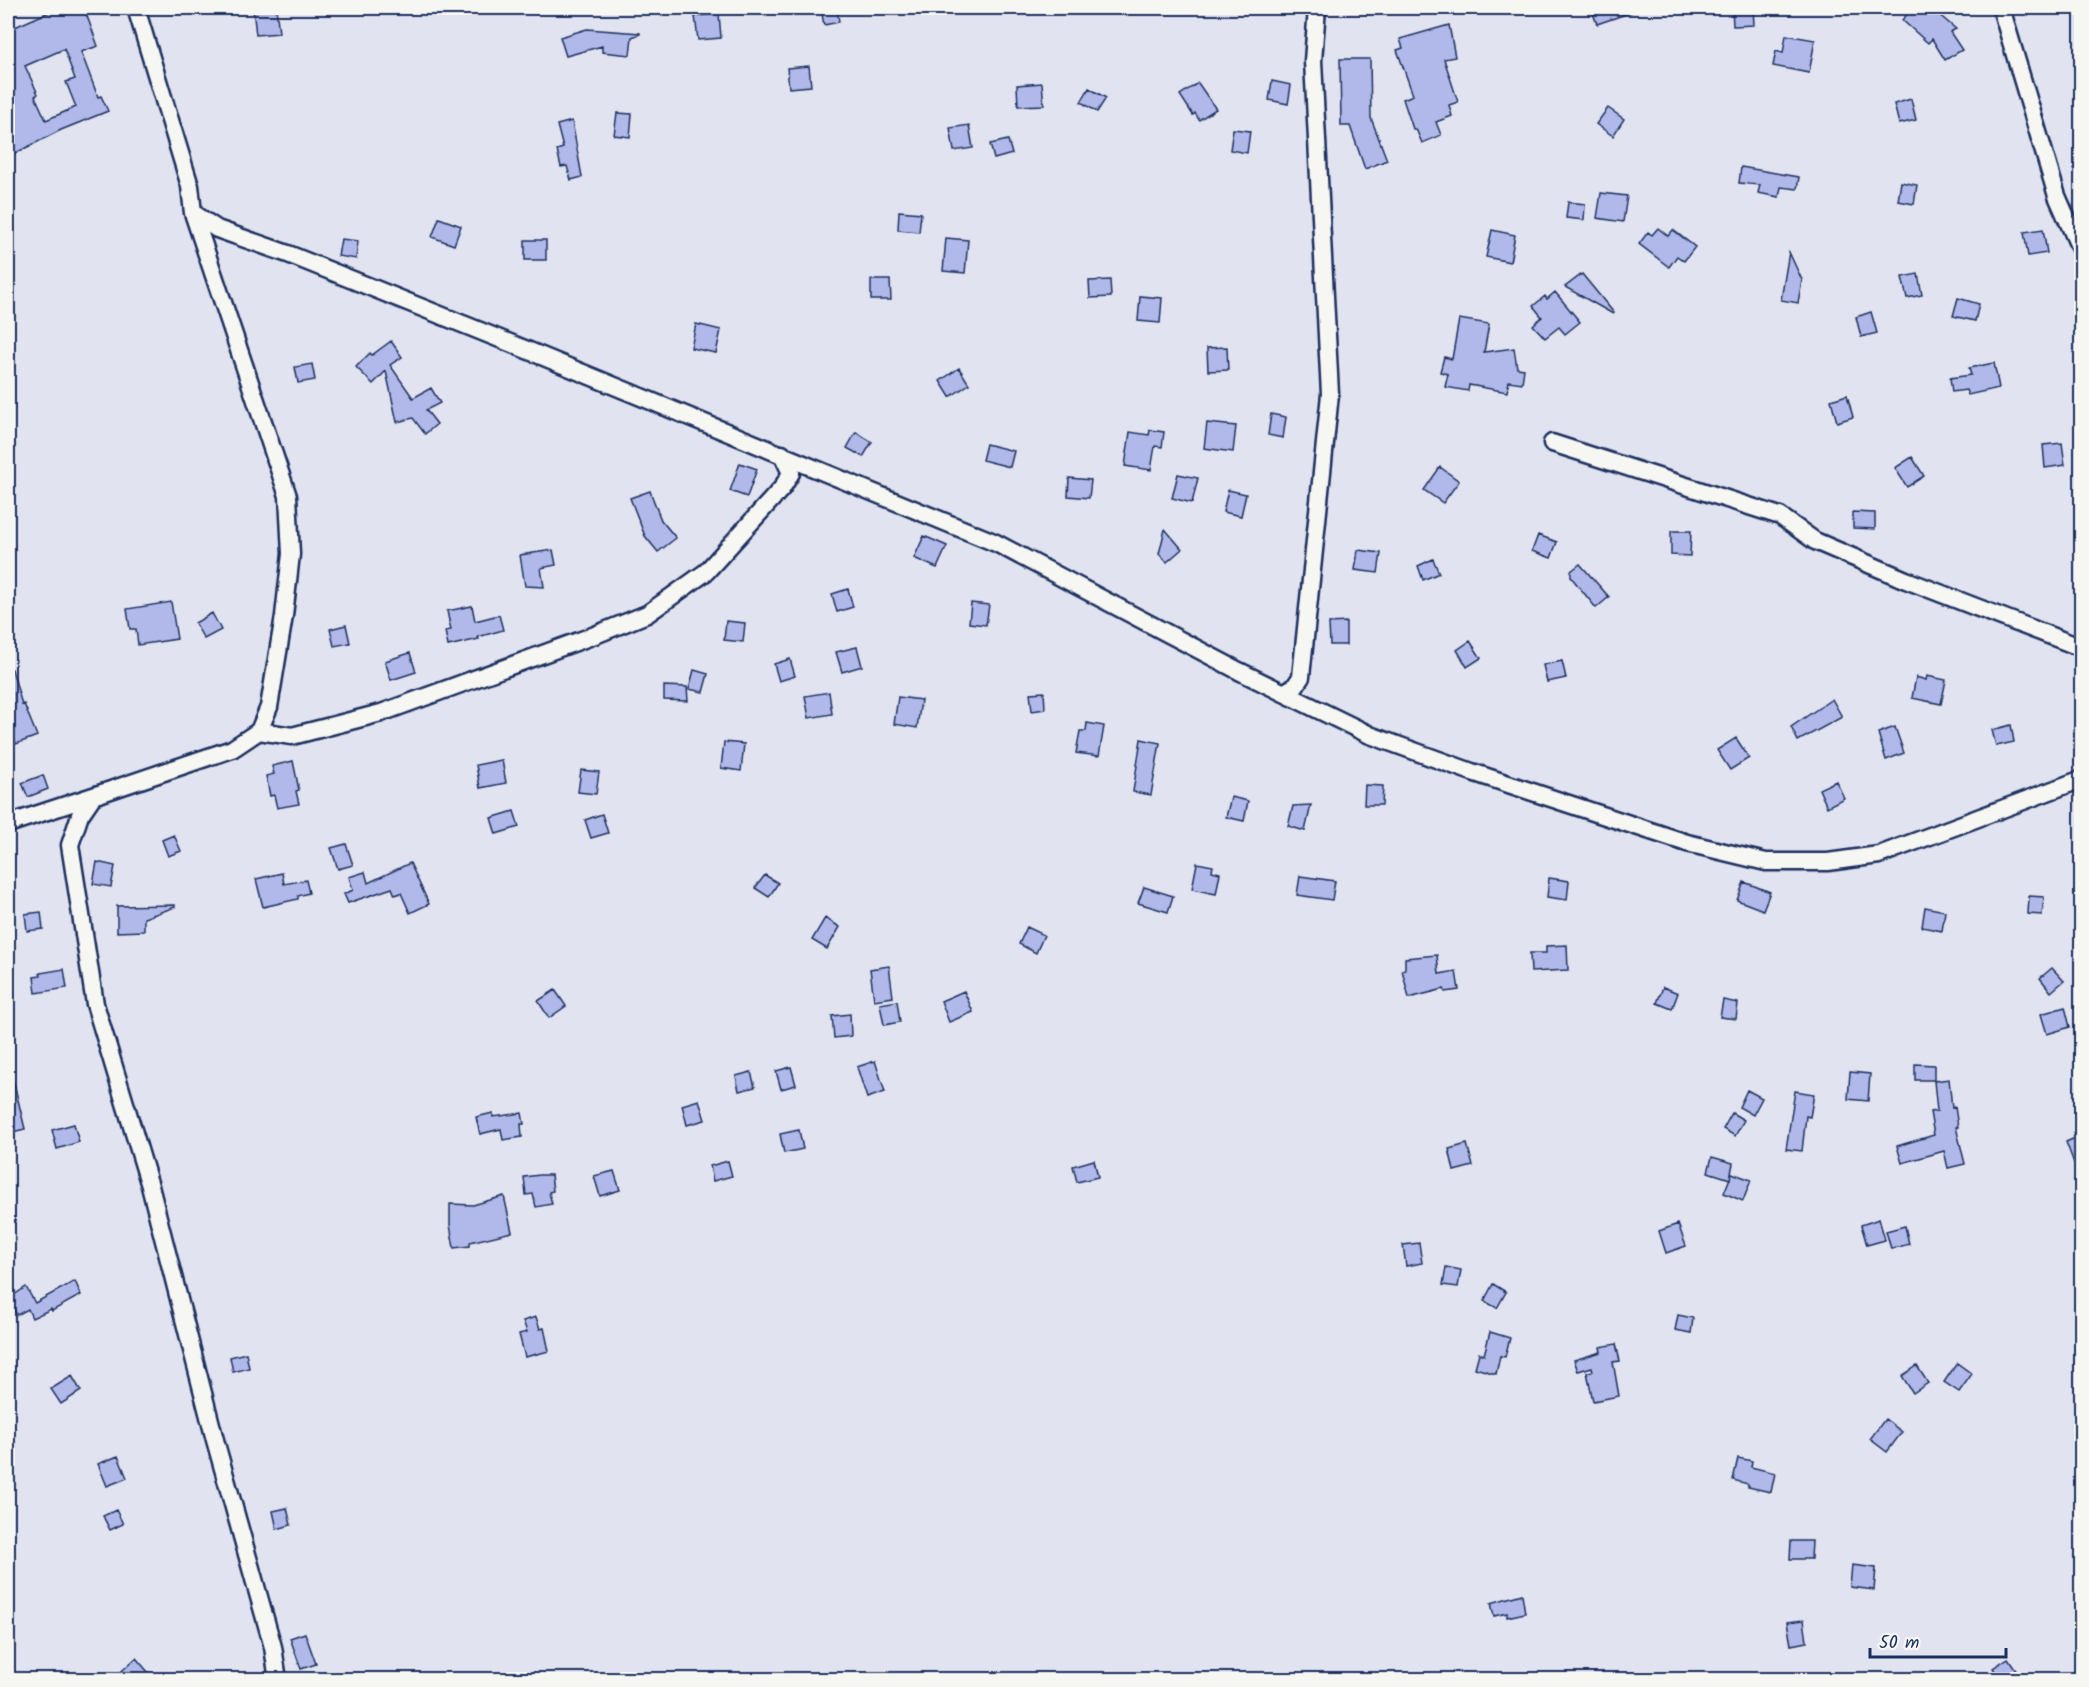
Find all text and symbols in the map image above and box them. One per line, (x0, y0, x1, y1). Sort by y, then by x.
scale bar (1870, 1621, 2006, 1659)
text: 50 m (1879, 1629, 1919, 1658)

